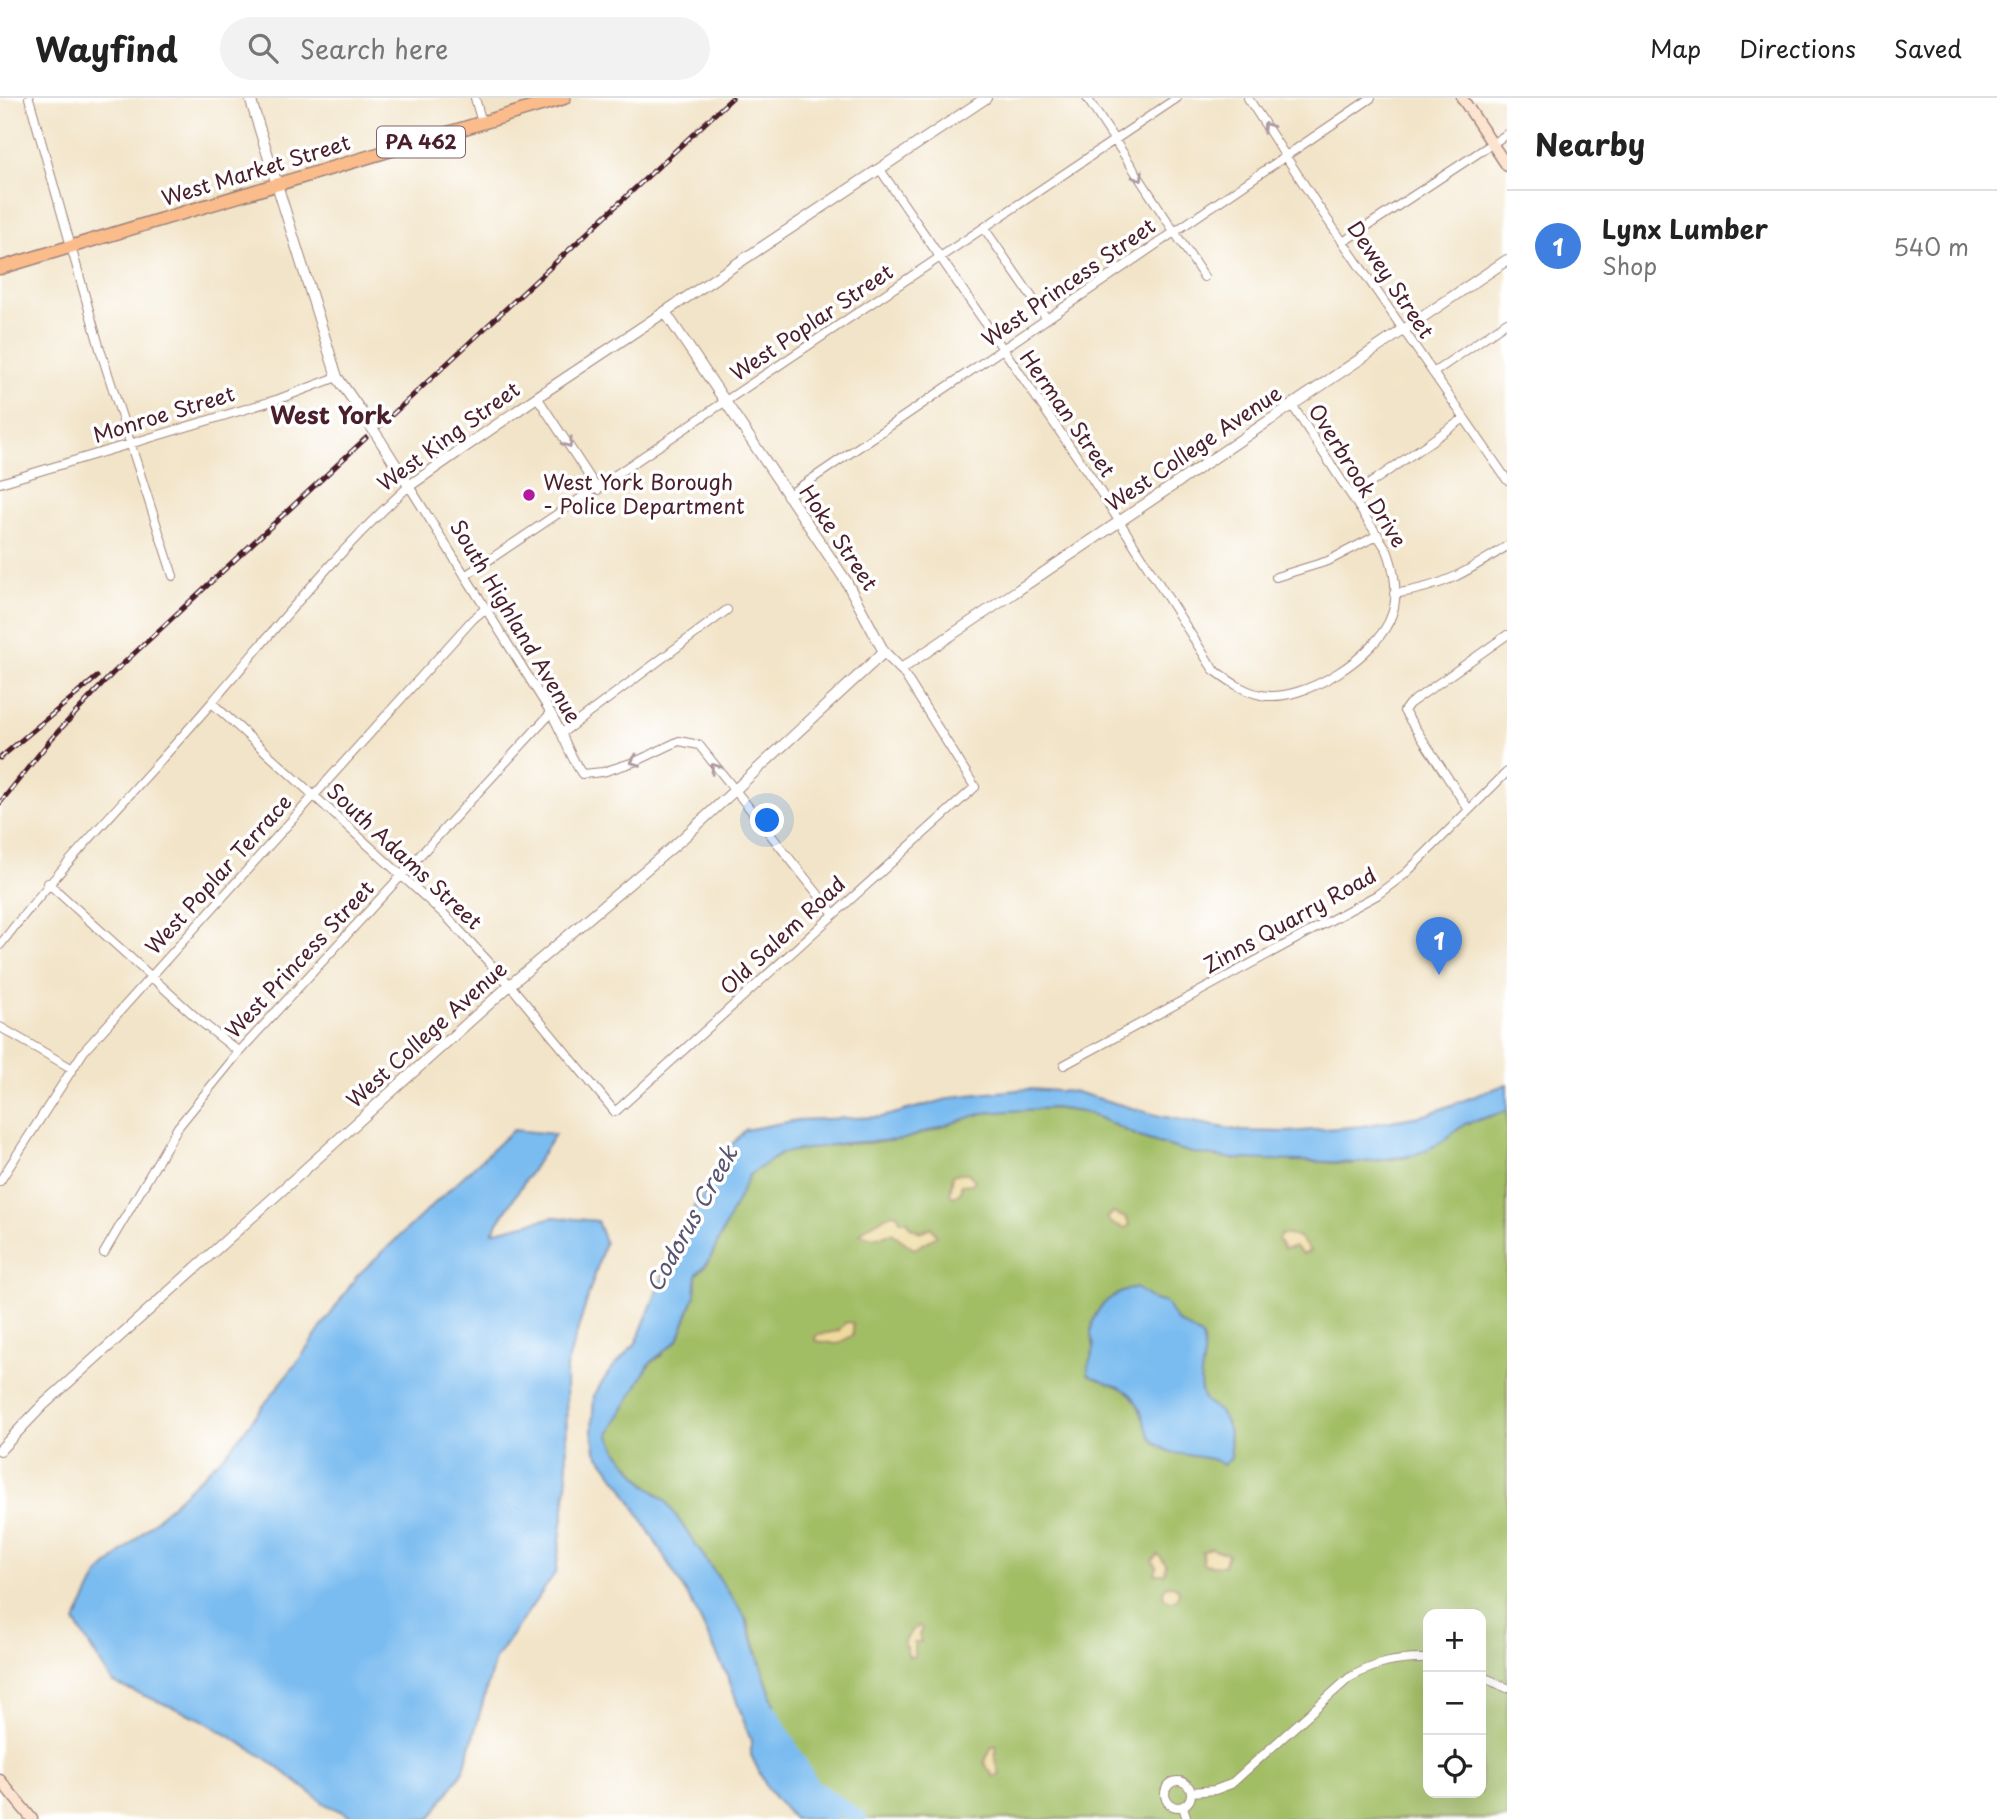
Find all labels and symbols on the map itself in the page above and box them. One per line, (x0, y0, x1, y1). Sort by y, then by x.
one-way arrow (1262, 121, 1275, 134)
street label: West Market Street (157, 125, 354, 213)
road number: PA 462 (377, 126, 465, 158)
one-way arrow (1130, 170, 1143, 183)
street label: West Princess Street (974, 209, 1161, 354)
street label: Dewey Street (1340, 214, 1443, 344)
street label: West Poplar Street (723, 255, 899, 388)
street label: Herman Street (1013, 343, 1124, 483)
street label: West King Street (370, 373, 526, 498)
street label: Monroe Street (89, 376, 238, 450)
street label: West College Avenue (1098, 376, 1287, 518)
district label: West York (270, 396, 392, 432)
street label: Overbrook Drive (1302, 397, 1416, 553)
one-way arrow (560, 435, 572, 448)
place label: West York Borough - Police Department (543, 465, 745, 521)
street label: Hoke Street (792, 478, 887, 596)
marker: West York Borough - Police Department (521, 487, 537, 503)
street label: South Highland Avenue (443, 513, 590, 729)
one-way arrow (630, 753, 642, 767)
one-way arrow (711, 763, 724, 776)
street label: South Adams Street (320, 775, 490, 936)
street label: West Poplar Terrace (137, 786, 298, 961)
your location (750, 803, 784, 837)
street label: Zinns Quarry Road (1197, 858, 1382, 980)
street label: Old Salem Road (712, 868, 852, 1001)
street label: West Princess Street (217, 872, 380, 1045)
pin: 1 (1416, 917, 1462, 975)
street label: West College Avenue (338, 953, 513, 1114)
water label: Codorus Creek (636, 1138, 746, 1298)

